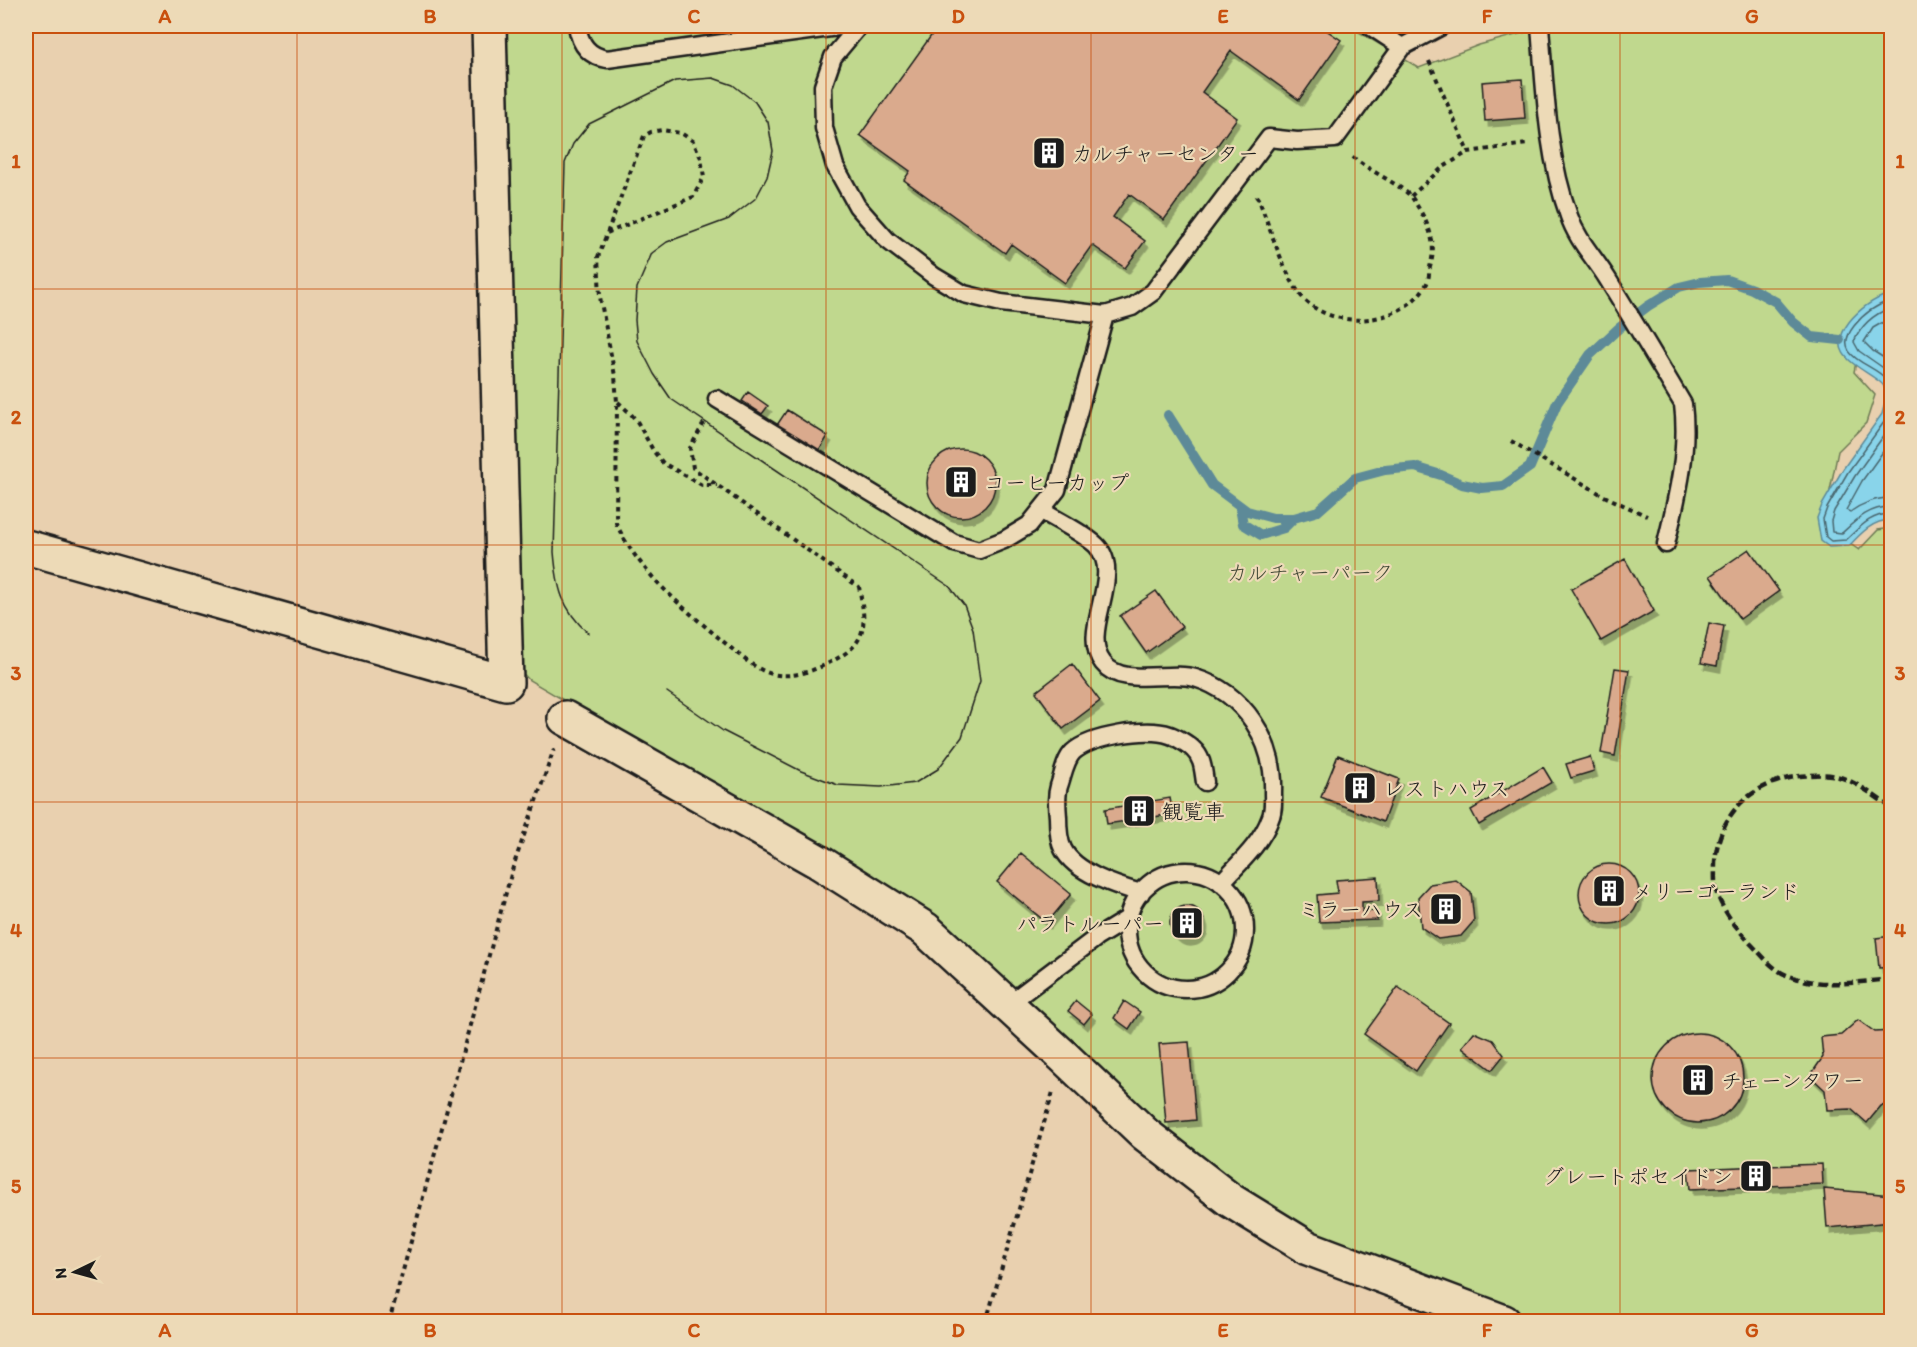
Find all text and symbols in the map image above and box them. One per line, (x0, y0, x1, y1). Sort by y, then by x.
text: A (158, 4, 172, 28)
text: B (424, 4, 437, 28)
text: C (688, 4, 701, 28)
text: D (951, 4, 965, 28)
text: E (1217, 4, 1229, 28)
text: F (1482, 4, 1493, 28)
text: G (1745, 4, 1759, 28)
building icon: カルチャーセンター (1031, 135, 1067, 171)
place label: カルチャーセンター (1072, 141, 1259, 166)
text: 1 (11, 149, 21, 173)
text: 1 (1895, 149, 1905, 173)
text: 2 (11, 405, 22, 429)
text: 2 (1895, 405, 1906, 429)
building icon: コーヒーカップ (943, 464, 979, 500)
place label: コーヒーカップ (984, 470, 1130, 495)
park label: カルチャーパーク (1227, 560, 1393, 585)
text: 3 (11, 661, 22, 685)
text: 3 (1895, 661, 1906, 685)
building icon: レストハウス (1342, 770, 1378, 806)
place label: レストハウス (1383, 776, 1509, 801)
building icon: 観覧車 (1121, 793, 1157, 829)
place label: 観覧車 (1162, 799, 1225, 824)
building icon: メリーゴーランド (1591, 873, 1627, 909)
place label: メリーゴーランド (1632, 879, 1800, 904)
building icon: ミラーハウス (1428, 891, 1464, 927)
place label: ミラーハウス (1298, 897, 1423, 922)
building icon: パラトルーパー (1169, 905, 1205, 941)
place label: パラトルーパー (1016, 911, 1164, 936)
text: 4 (10, 918, 22, 942)
text: 4 (1894, 918, 1906, 942)
building icon: チェーンタワー (1680, 1062, 1716, 1098)
place label: チェーンタワー (1721, 1068, 1864, 1093)
building icon: グレートポセイドン (1738, 1158, 1774, 1194)
place label: グレートポセイドン (1543, 1164, 1733, 1189)
text: 5 (11, 1174, 22, 1198)
text: 5 (1895, 1174, 1906, 1198)
north arrow (45, 1242, 105, 1302)
text: N (51, 1267, 70, 1279)
text: A (158, 1318, 172, 1342)
text: B (424, 1318, 437, 1342)
text: C (688, 1318, 701, 1342)
text: D (951, 1318, 965, 1342)
text: E (1217, 1318, 1229, 1342)
text: F (1482, 1318, 1493, 1342)
text: G (1745, 1318, 1759, 1342)

